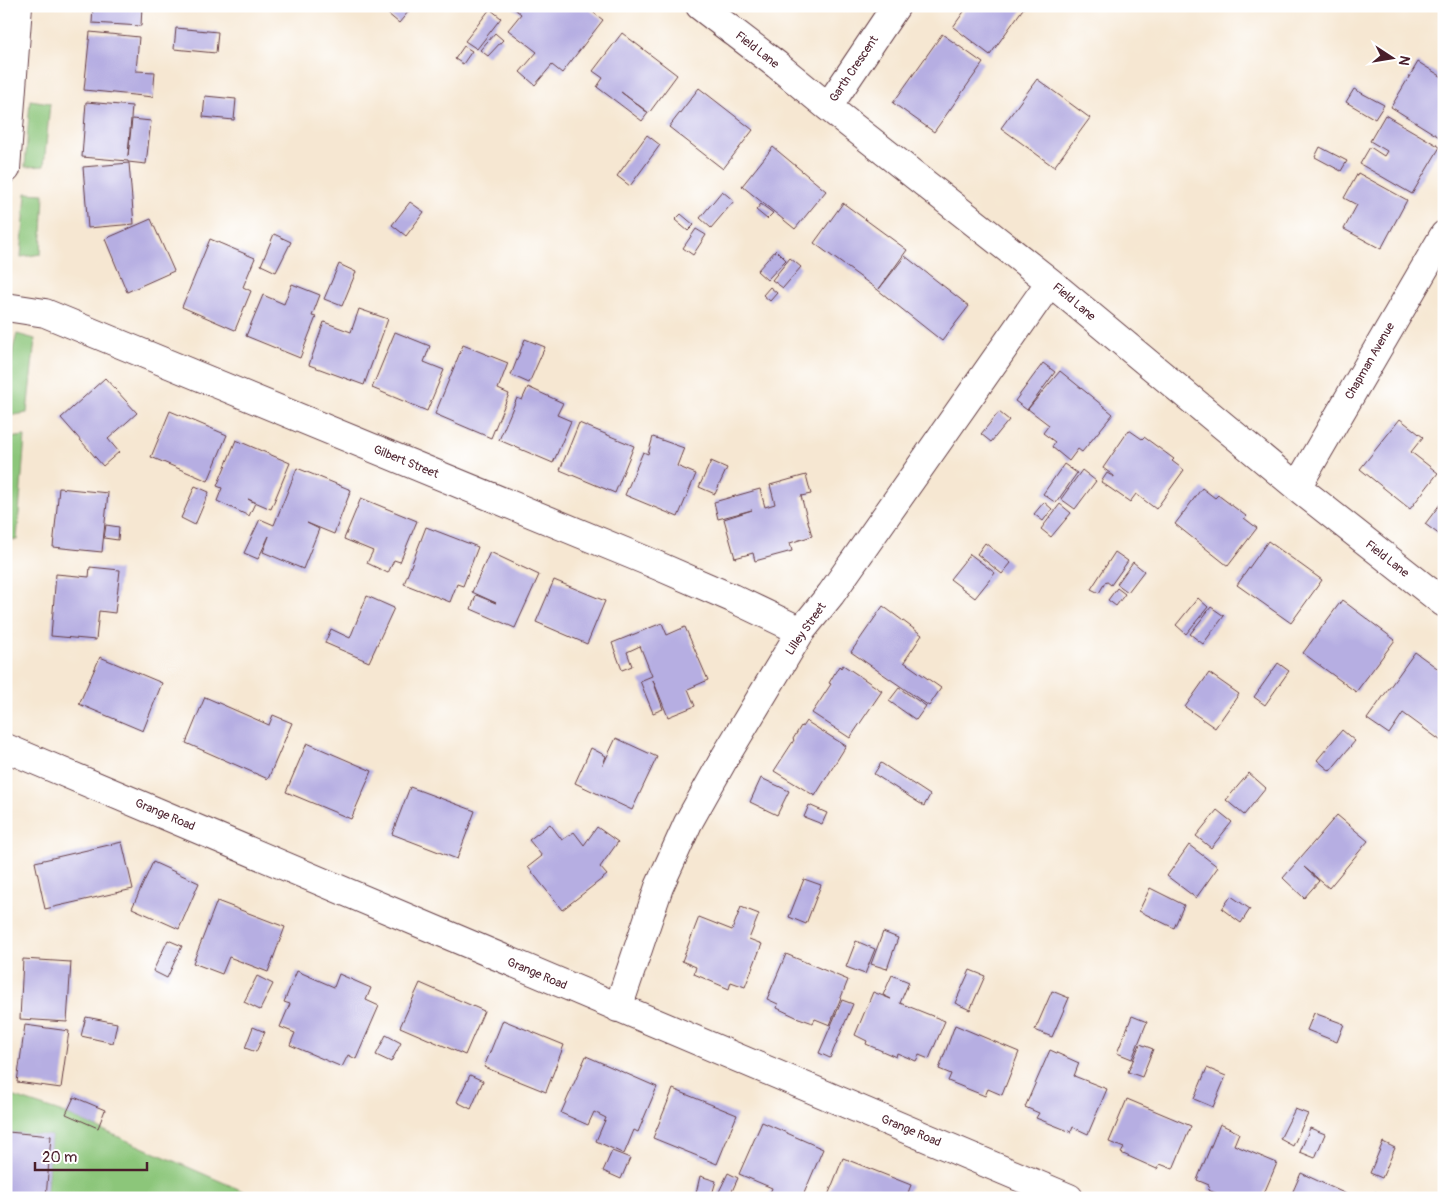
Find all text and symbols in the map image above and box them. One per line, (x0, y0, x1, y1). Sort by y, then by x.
street label: Field Lane (732, 28, 782, 72)
north arrow (1368, 32, 1418, 82)
street label: Garth Crescent (826, 33, 882, 105)
text: N (1395, 54, 1414, 67)
street label: Field Lane (1050, 280, 1099, 324)
street label: Chapman Avenue (1342, 320, 1398, 402)
street label: Gilbert Street (371, 442, 441, 482)
street label: Field Lane (1362, 537, 1412, 581)
street label: Lilley Street (782, 600, 830, 658)
street label: Grange Road (133, 796, 197, 834)
street label: Grange Road (505, 955, 569, 993)
street label: Grange Road (879, 1112, 943, 1150)
scale bar (35, 1139, 148, 1171)
text: 20 m (42, 1148, 77, 1167)

